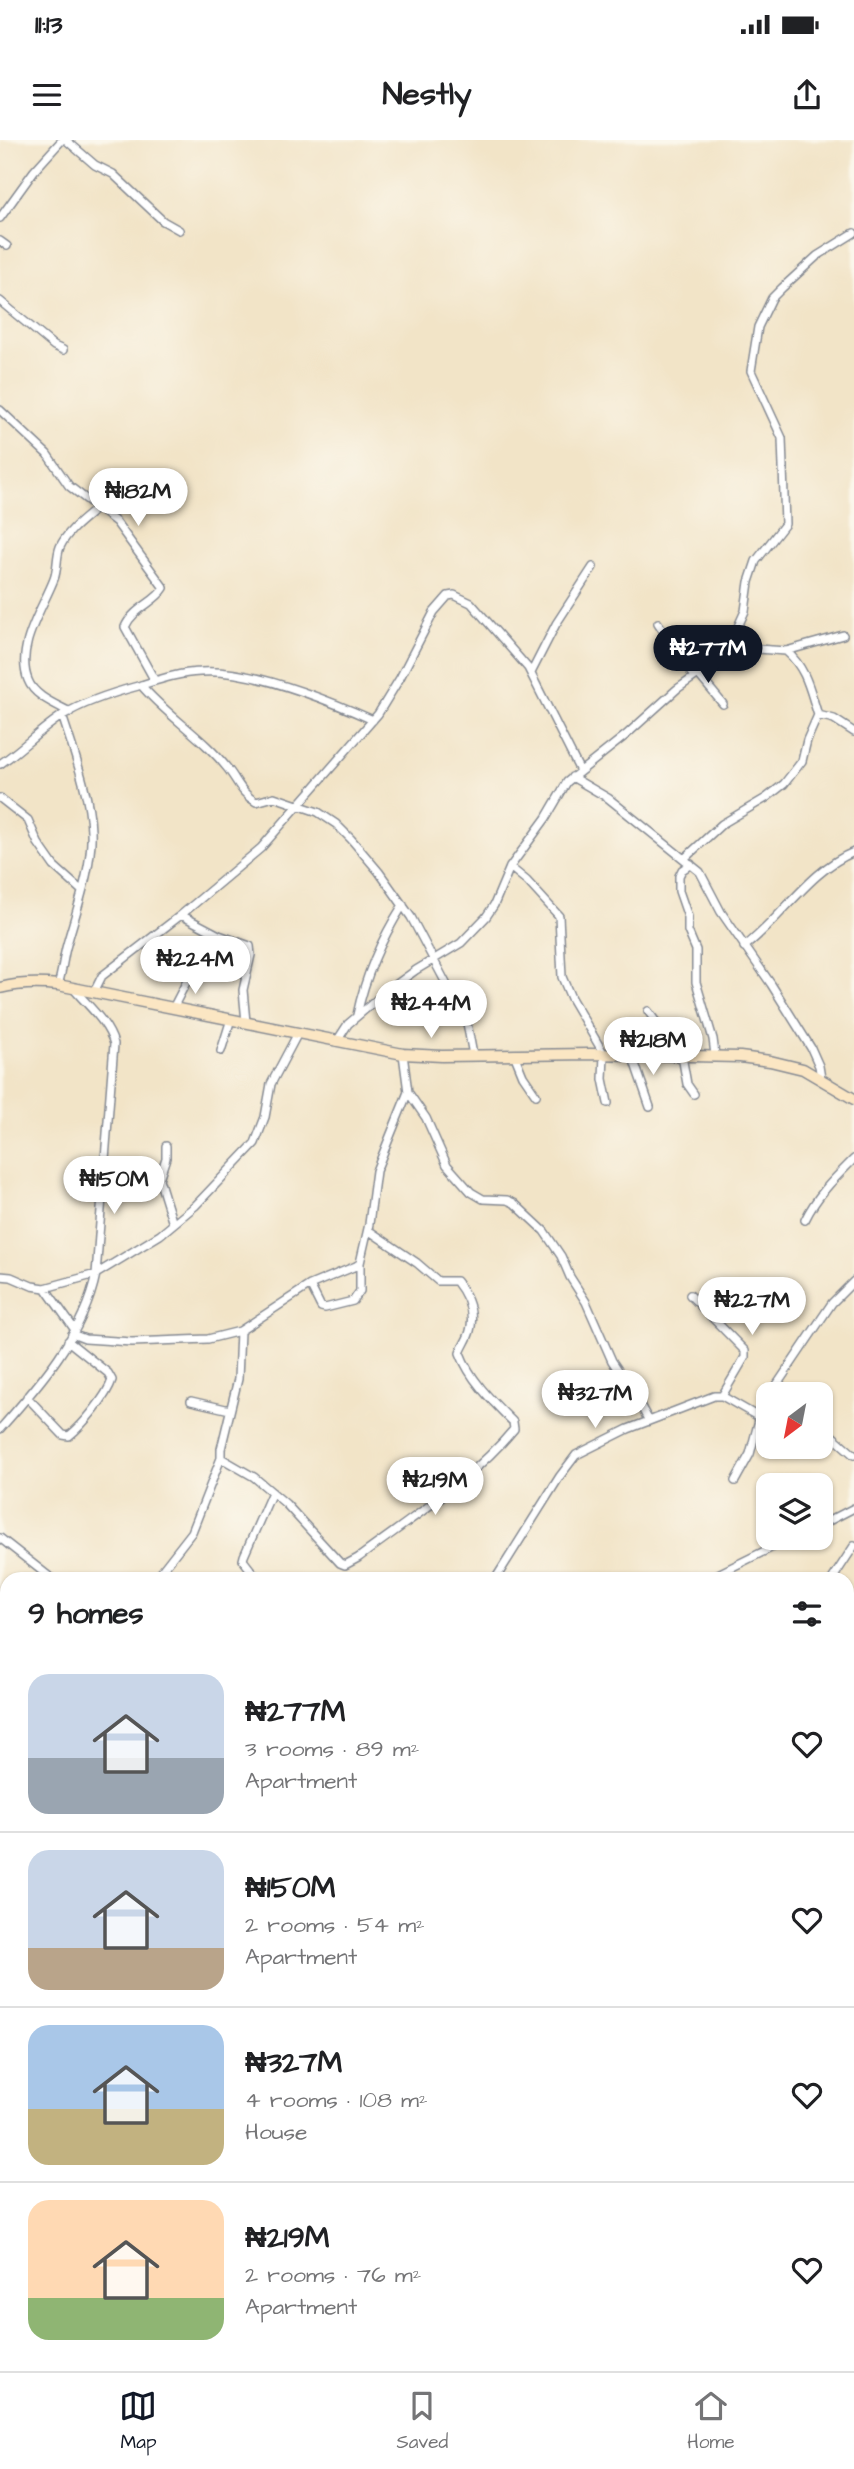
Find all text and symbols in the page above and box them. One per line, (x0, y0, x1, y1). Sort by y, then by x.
text: 11:13 (35, 7, 63, 43)
text: Nestly (383, 72, 471, 117)
icon: menu (28, 76, 66, 114)
icon: share (788, 76, 826, 114)
pin: ₦182M (89, 468, 187, 528)
text: ₦182M (105, 475, 171, 507)
pin: ₦277M (659, 626, 757, 685)
text: ₦277M (669, 632, 747, 664)
pin: ₦224M (146, 936, 244, 996)
text: ₦224M (156, 943, 234, 975)
pin: ₦244M (382, 981, 480, 1040)
text: ₦244M (391, 987, 471, 1019)
pin: ₦218M (604, 1018, 702, 1077)
text: ₦218M (620, 1024, 686, 1056)
pin: ₦150M (65, 1156, 163, 1216)
text: ₦150M (79, 1163, 149, 1195)
pin: ₦227M (703, 1278, 801, 1337)
text: ₦227M (714, 1284, 790, 1316)
pin: ₦327M (546, 1370, 644, 1430)
text: ₦327M (558, 1377, 632, 1409)
north arrow (756, 1382, 833, 1460)
map controls (756, 1382, 833, 1550)
pin: ₦219M (386, 1458, 484, 1517)
text: ₦219M (403, 1464, 467, 1496)
button: layers (756, 1473, 833, 1550)
text: 9 homes (28, 1593, 143, 1635)
icon: filters (788, 1595, 826, 1633)
text: ₦277M (245, 1691, 346, 1733)
icon: home (84, 1702, 168, 1786)
icon: heart (788, 1725, 826, 1763)
text: 3 rooms · 89 m² (245, 1733, 419, 1765)
text: Apartment (245, 1765, 357, 1797)
text: ₦150M (245, 1867, 335, 1909)
icon: home (84, 1878, 168, 1962)
icon: heart (788, 1901, 826, 1939)
text: 2 rooms · 54 m² (245, 1909, 425, 1941)
text: Apartment (245, 1941, 357, 1973)
text: ₦327M (245, 2042, 342, 2084)
icon: home (84, 2053, 168, 2137)
icon: heart (788, 2076, 826, 2114)
text: 4 rooms · 108 m² (245, 2084, 428, 2116)
text: House (245, 2116, 308, 2148)
text: ₦219M (245, 2217, 330, 2259)
icon: home (84, 2228, 168, 2312)
icon: heart (788, 2251, 826, 2289)
text: 2 rooms · 76 m² (245, 2259, 421, 2291)
text: Apartment (245, 2291, 357, 2323)
tab: Map (119, 2387, 157, 2456)
tab: Saved (396, 2387, 448, 2456)
tab: Home (687, 2387, 734, 2456)

